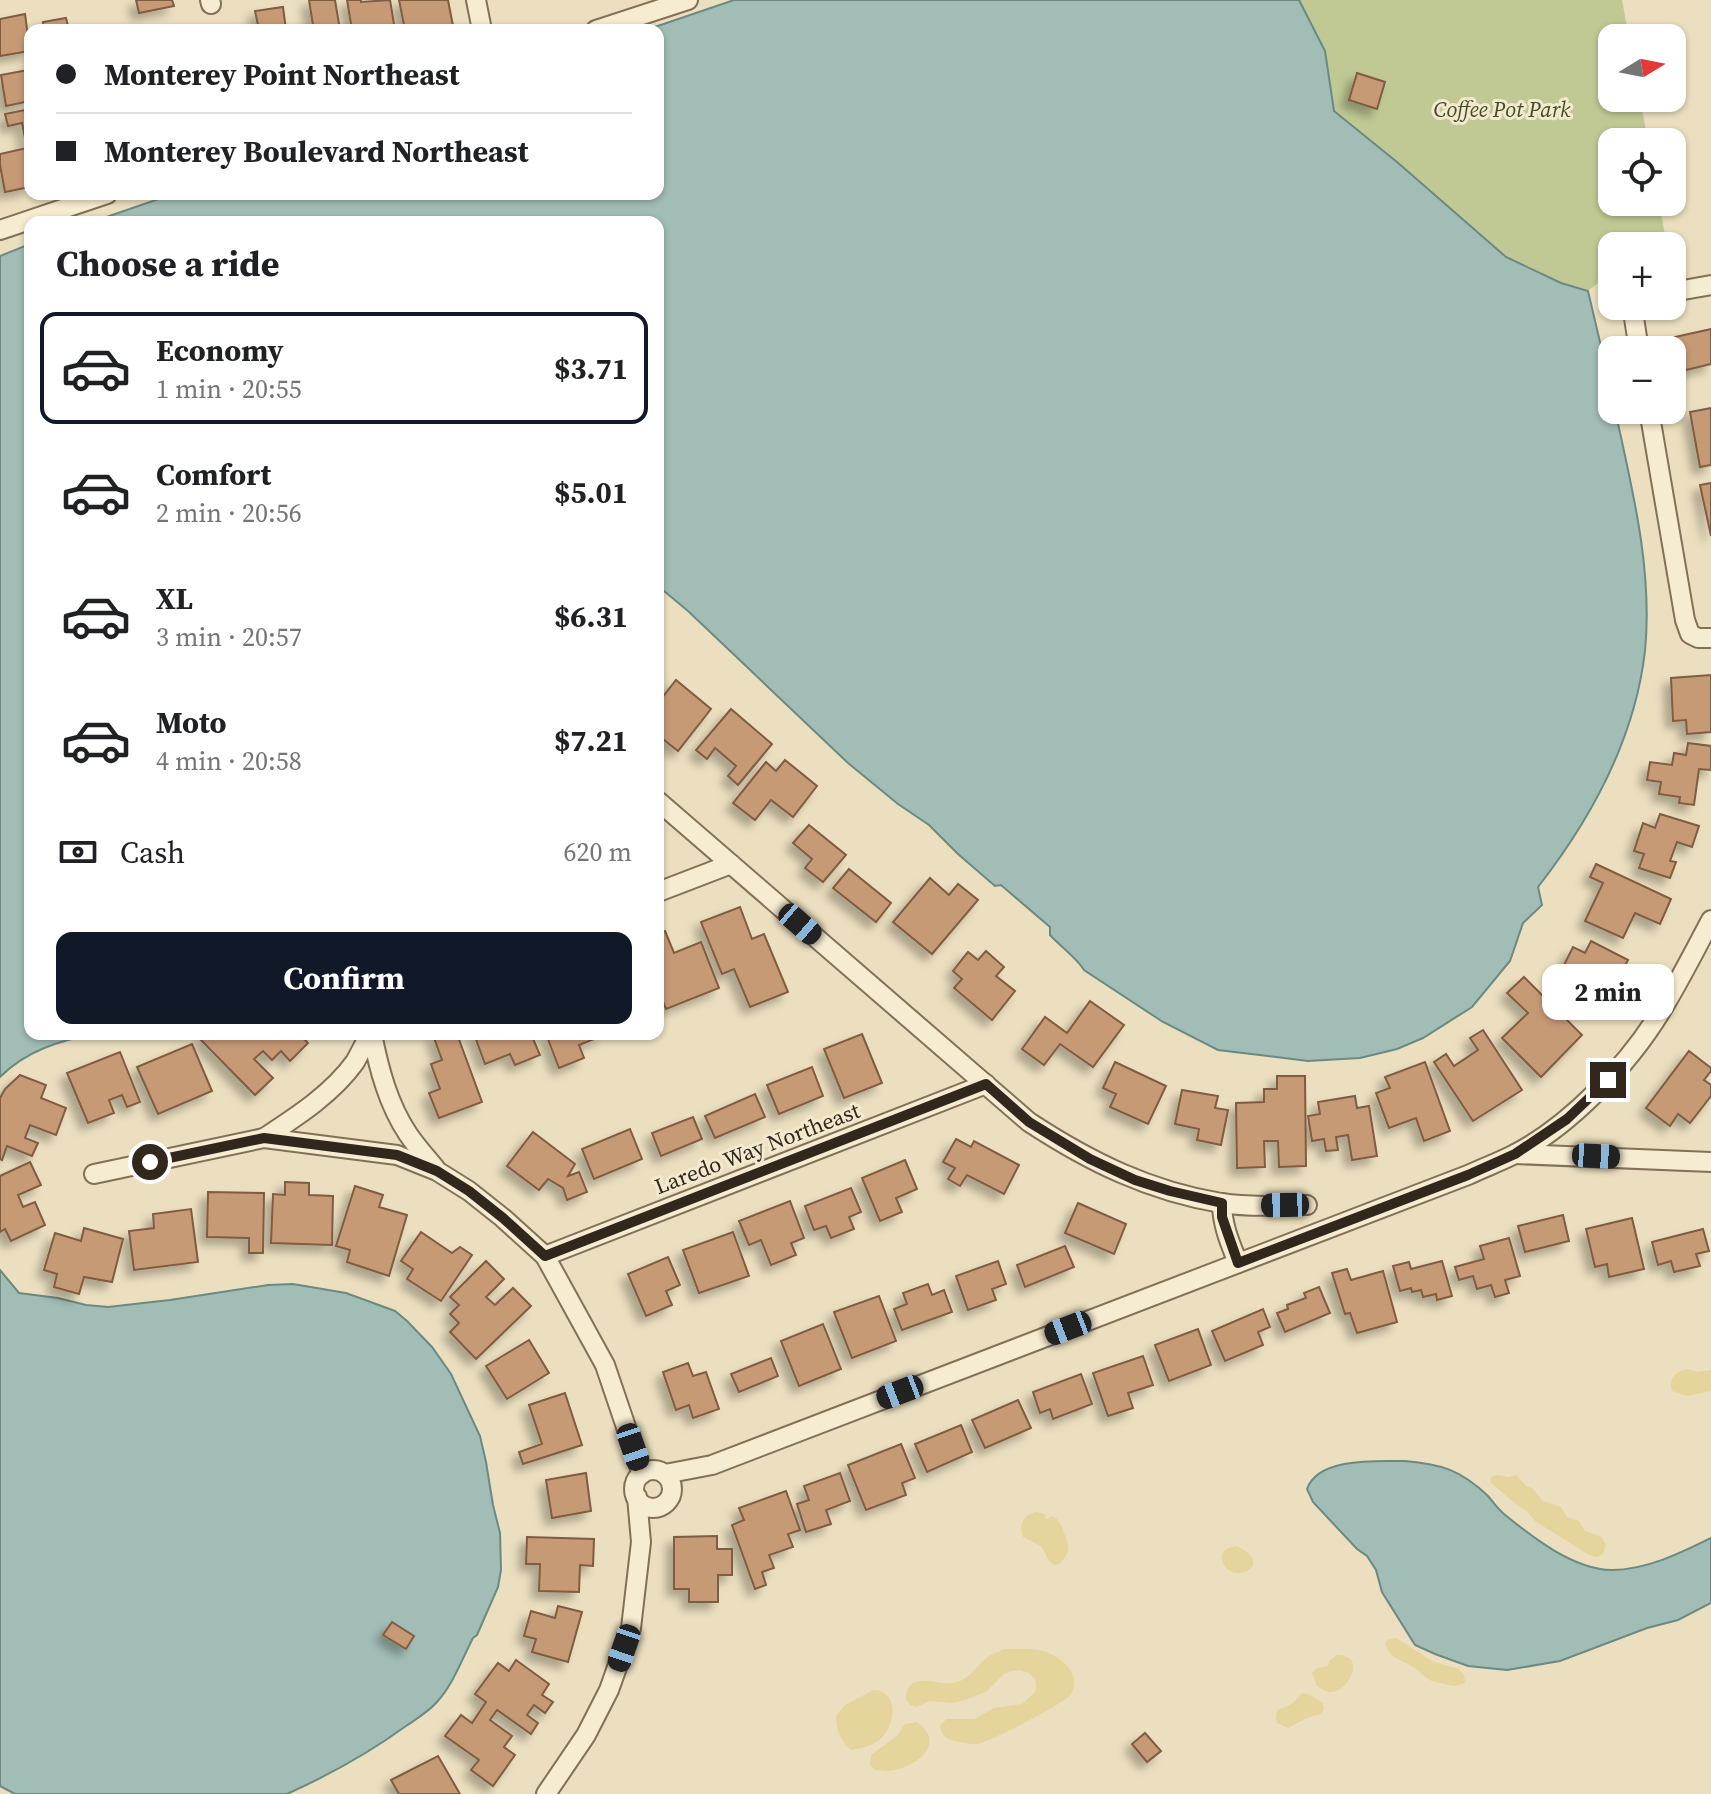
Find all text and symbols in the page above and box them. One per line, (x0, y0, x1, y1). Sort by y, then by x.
north arrow (1598, 24, 1686, 112)
map controls (1598, 24, 1686, 424)
text: Monterey Point Northeast (104, 54, 459, 95)
park label: Coffee Pot Park (1433, 94, 1571, 124)
button: locate (1598, 128, 1686, 216)
text: Monterey Boulevard Northeast (104, 131, 528, 172)
button: + (1598, 232, 1686, 320)
text: Choose a ride (56, 239, 279, 288)
text: Economy (156, 330, 284, 371)
icon: car (60, 332, 132, 404)
button: − (1598, 336, 1686, 424)
text: $3.71 (554, 348, 628, 389)
text: 1 min · 20:55 (156, 371, 302, 407)
text: Comfort (156, 454, 271, 495)
icon: car (60, 456, 132, 528)
text: $5.01 (554, 472, 628, 513)
text: 2 min · 20:56 (156, 495, 302, 531)
text: XL (156, 578, 193, 619)
icon: car (60, 580, 132, 652)
text: $6.31 (554, 596, 628, 637)
text: 3 min · 20:57 (156, 619, 302, 655)
text: Moto (156, 702, 227, 743)
icon: car (60, 704, 132, 776)
text: $7.21 (554, 720, 628, 761)
text: 4 min · 20:58 (156, 743, 302, 779)
icon: cash (56, 830, 100, 874)
text: Cash (120, 832, 185, 873)
text: 620 m (564, 834, 632, 870)
car (774, 899, 826, 949)
button: Confirm (56, 932, 632, 1024)
callout: 2 min (1542, 964, 1674, 1020)
text: 2 min (1574, 974, 1642, 1010)
route end (1590, 1062, 1626, 1098)
street label: Laredo Way Northeast (650, 1095, 865, 1201)
car (1571, 1143, 1621, 1169)
route start (132, 1144, 168, 1180)
car (1261, 1193, 1309, 1217)
car (1041, 1308, 1095, 1348)
car (873, 1372, 927, 1412)
car (614, 1420, 652, 1474)
car (605, 1621, 643, 1675)

